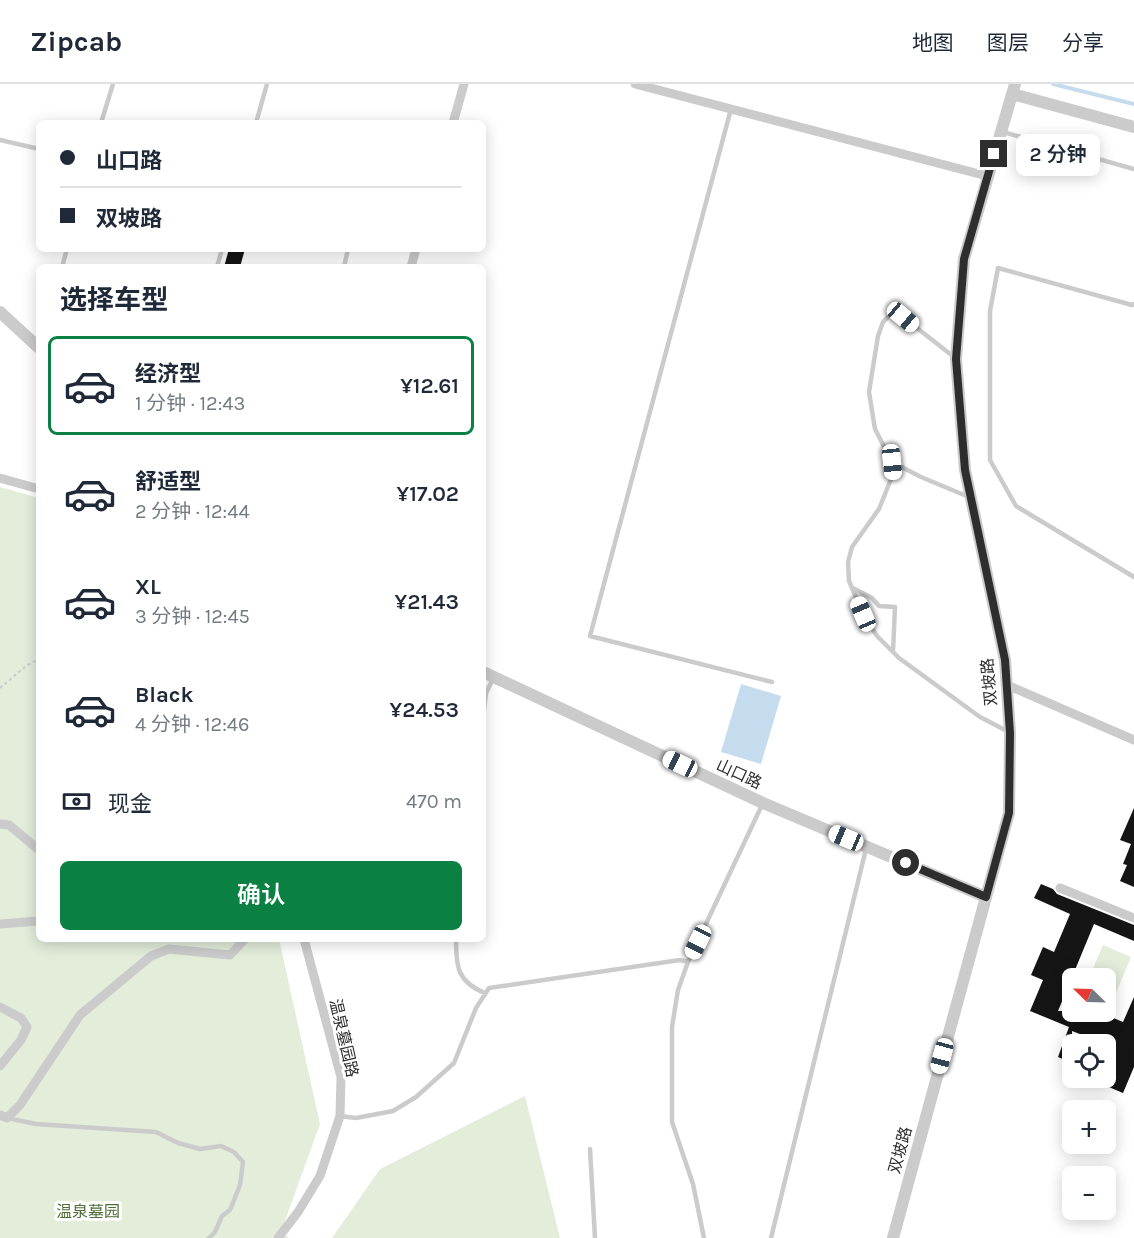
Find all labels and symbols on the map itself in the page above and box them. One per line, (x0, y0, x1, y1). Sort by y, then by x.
callout: 2 分钟 (1015, 133, 1099, 175)
route end (980, 140, 1007, 167)
car (883, 299, 923, 335)
car (881, 443, 903, 481)
car (848, 594, 878, 634)
street label: 双坡路 (977, 657, 1001, 707)
car (660, 748, 700, 780)
street label: 山口路 (713, 755, 765, 793)
car (826, 823, 866, 853)
route start (892, 849, 919, 876)
car (682, 922, 714, 962)
north arrow (1062, 968, 1116, 1022)
street label: 温泉墓园路 (326, 997, 362, 1079)
car (929, 1036, 955, 1076)
street label: 双坡路 (885, 1124, 915, 1176)
park label: 温泉墓园 (56, 1202, 120, 1221)

